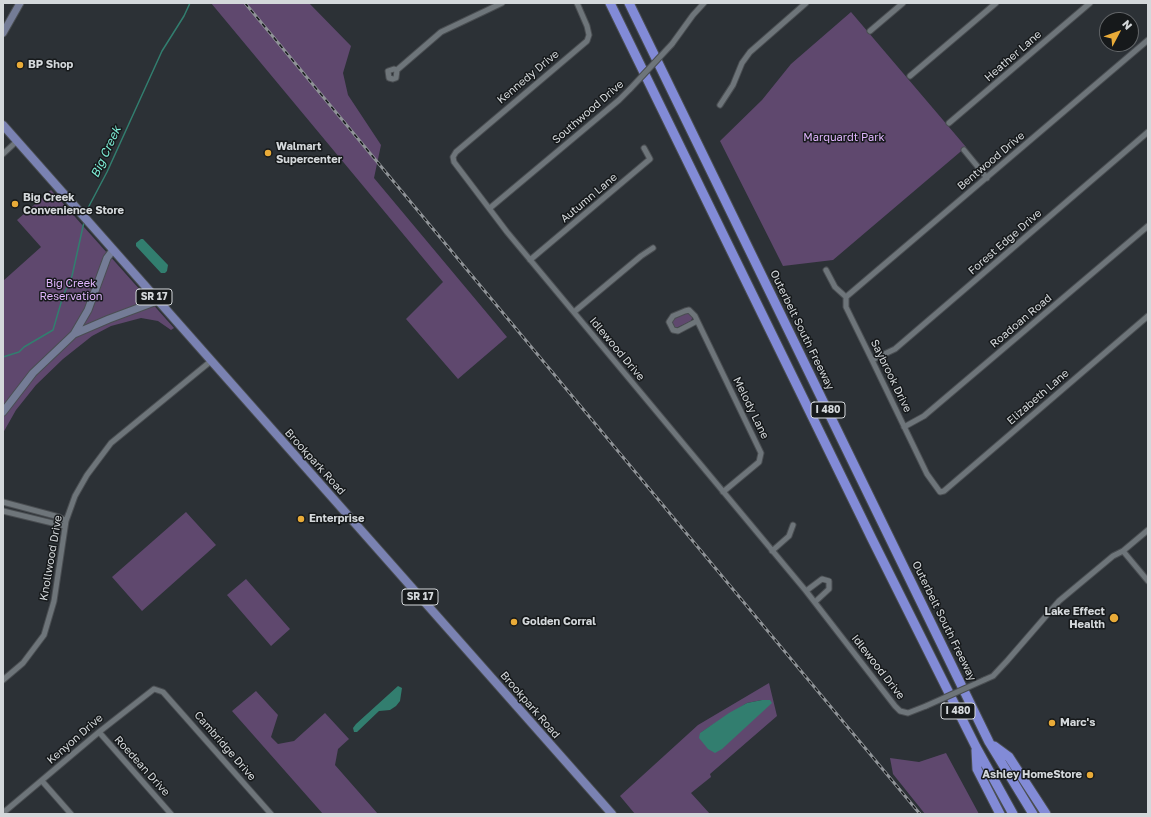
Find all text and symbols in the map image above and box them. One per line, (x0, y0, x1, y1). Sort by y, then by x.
north arrow (1099, 12, 1139, 52)
text: N (1120, 17, 1135, 32)
street label: Heather Lane (982, 28, 1044, 84)
street label: Kennedy Drive (494, 47, 562, 107)
place label: BP Shop (28, 58, 73, 72)
marker: BP Shop (15, 60, 25, 70)
street label: Southwood Drive (550, 77, 626, 147)
water label: Big Creek (88, 124, 124, 180)
street label: Bentwood Drive (955, 129, 1027, 193)
park label: Marquardt Park (803, 131, 885, 145)
place label: Walmart Supercenter (276, 140, 342, 166)
marker: Walmart Supercenter (263, 148, 273, 158)
street label: Autumn Lane (558, 170, 620, 226)
place label: Big Creek Convenience Store (23, 191, 124, 217)
marker: Big Creek Convenience Store (10, 199, 20, 209)
street label: Forest Edge Drive (966, 206, 1044, 278)
street label: Outerbelt South Freeway (767, 268, 837, 392)
park label: Big Creek Reservation (39, 277, 103, 303)
road number: SR 17 (136, 289, 172, 305)
street label: Roadoan Road (988, 291, 1054, 351)
street label: Idlewood Drive (587, 315, 647, 383)
street label: Saybrook Drive (868, 337, 914, 415)
street label: Elizabeth Lane (1004, 366, 1072, 428)
street label: Melody Lane (730, 375, 772, 441)
road number: I 480 (811, 402, 845, 418)
street label: Brookpark Road (282, 426, 348, 498)
place label: Enterprise (309, 512, 364, 526)
street label: Knollwood Drive (37, 514, 65, 602)
marker: Enterprise (296, 514, 306, 524)
street label: Outerbelt South Freeway (909, 559, 979, 683)
road number: SR 17 (402, 589, 438, 605)
place label: Lake Effect Health (1045, 605, 1105, 631)
marker: Lake Effect Health (1108, 612, 1120, 624)
place label: Golden Corral (522, 615, 596, 629)
marker: Golden Corral (509, 617, 519, 627)
street label: Idlewood Drive (849, 632, 907, 702)
street label: Brookpark Road (497, 669, 563, 741)
road number: I 480 (941, 703, 975, 719)
street label: Cambridge Drive (191, 709, 259, 783)
street label: Kenyon Drive (44, 711, 106, 767)
place label: Marc's (1060, 716, 1095, 730)
marker: Marc's (1047, 718, 1057, 728)
street label: Roedean Drive (112, 733, 172, 799)
place label: Ashley HomeStore (982, 768, 1082, 782)
marker: Ashley HomeStore (1085, 770, 1095, 780)

